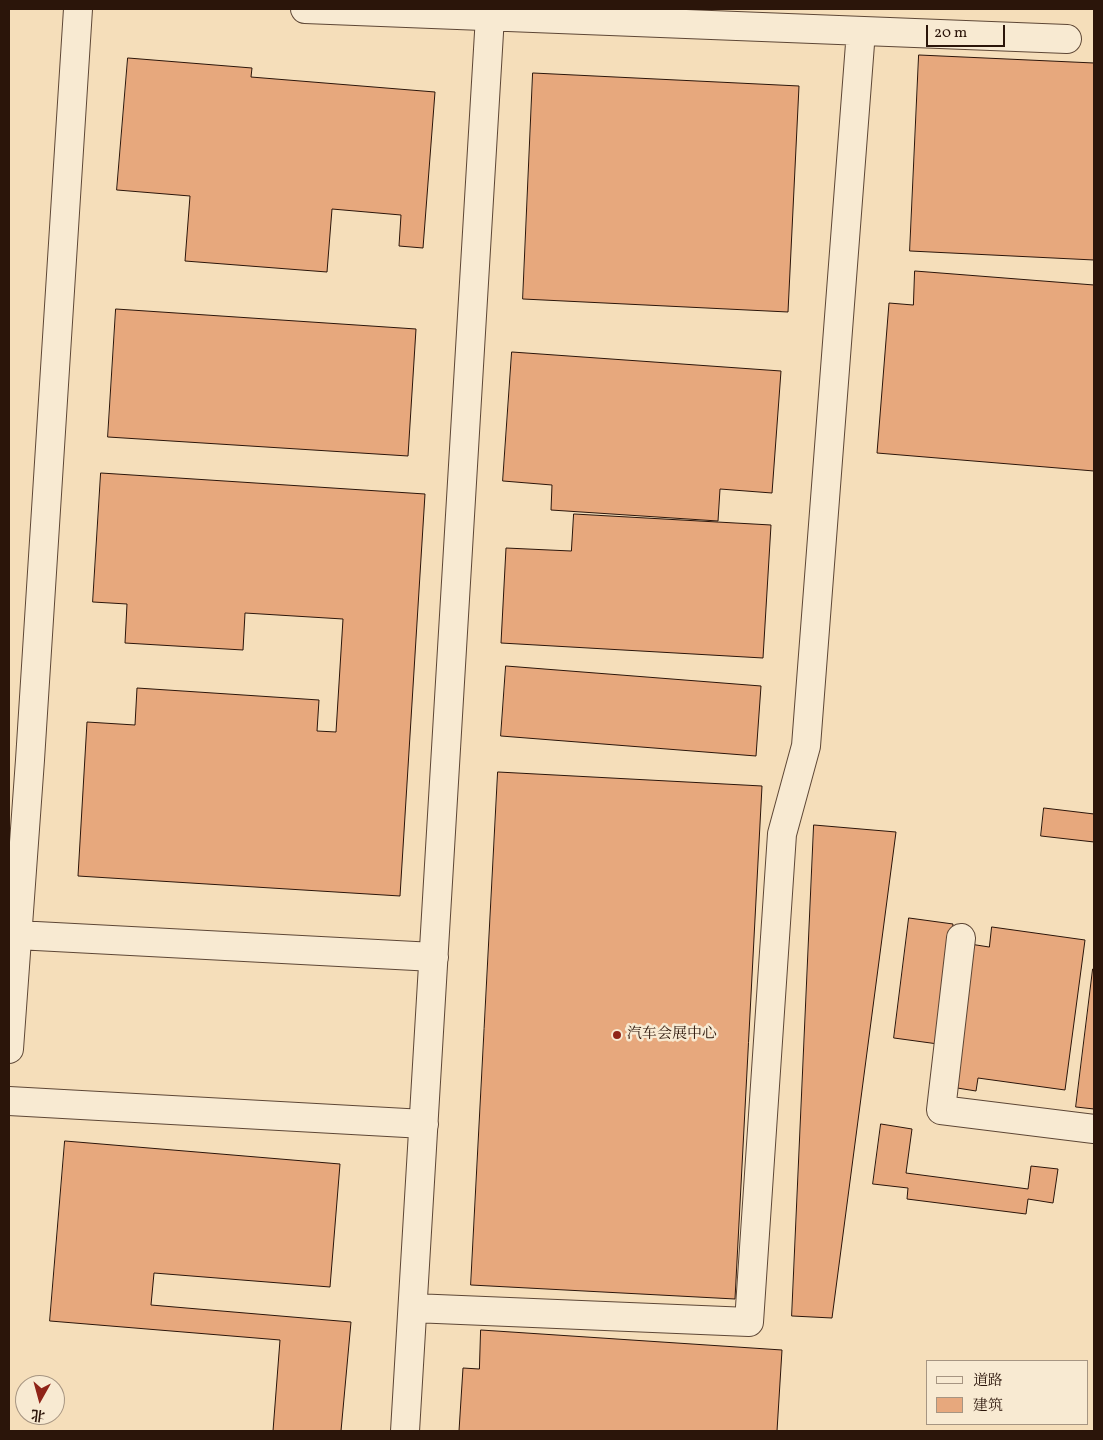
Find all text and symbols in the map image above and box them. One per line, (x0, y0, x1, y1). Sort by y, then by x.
scale bar (928, 15, 1007, 47)
text: 20 m (934, 23, 967, 44)
place label: 汽车会展中心 (627, 1026, 717, 1044)
marker: 汽车会展中心 (611, 1029, 623, 1041)
legend (926, 1360, 1088, 1425)
text: 道路 (973, 1371, 1003, 1392)
north arrow (15, 1375, 65, 1425)
text: 建筑 (973, 1396, 1003, 1417)
text: 北 (30, 1404, 46, 1425)

